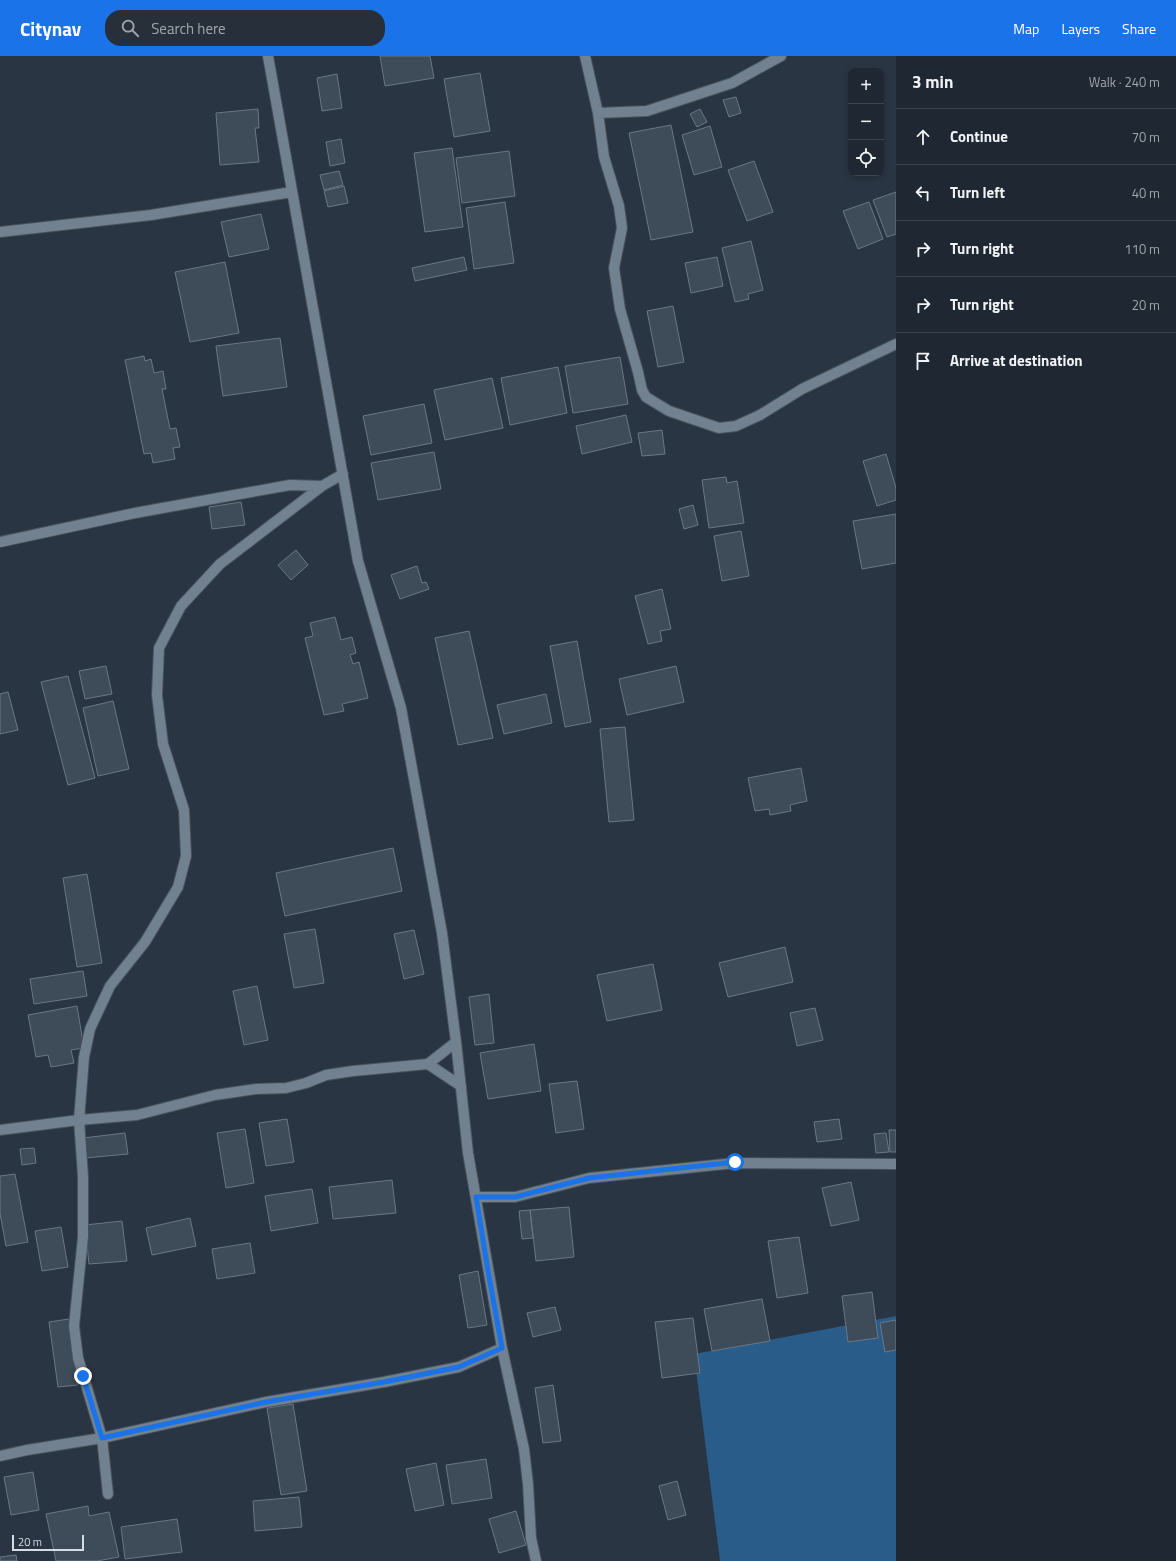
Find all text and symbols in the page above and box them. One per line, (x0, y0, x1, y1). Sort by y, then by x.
search box (105, 10, 385, 46)
text: Citynav (20, 14, 81, 43)
icon: search (119, 17, 141, 39)
text: Search here (151, 17, 226, 40)
text: Map (1013, 18, 1039, 39)
text: Layers (1061, 18, 1100, 39)
text: Share (1122, 18, 1156, 39)
map controls (848, 68, 884, 176)
button: + (848, 68, 884, 104)
text: 3 min (912, 69, 953, 95)
text: Walk · 240 m (1089, 72, 1160, 92)
button: − (848, 104, 884, 140)
text: Continue (950, 125, 1008, 148)
icon: ahead (912, 126, 934, 148)
text: 70 m (1132, 127, 1160, 147)
button: locate (848, 140, 884, 176)
text: Turn left (950, 181, 1005, 204)
icon: left (912, 182, 934, 204)
text: 40 m (1132, 183, 1160, 203)
text: Turn right (950, 237, 1014, 260)
icon: right (912, 238, 934, 260)
text: 110 m (1124, 239, 1160, 259)
text: Turn right (950, 293, 1014, 316)
icon: right (912, 294, 934, 316)
text: 20 m (1132, 295, 1160, 315)
text: Arrive at destination (950, 349, 1083, 372)
icon: arrive (912, 350, 934, 372)
route start (726, 1153, 744, 1171)
route end (74, 1367, 92, 1385)
scale bar (12, 1533, 84, 1552)
text: 20 m (18, 1534, 42, 1550)

